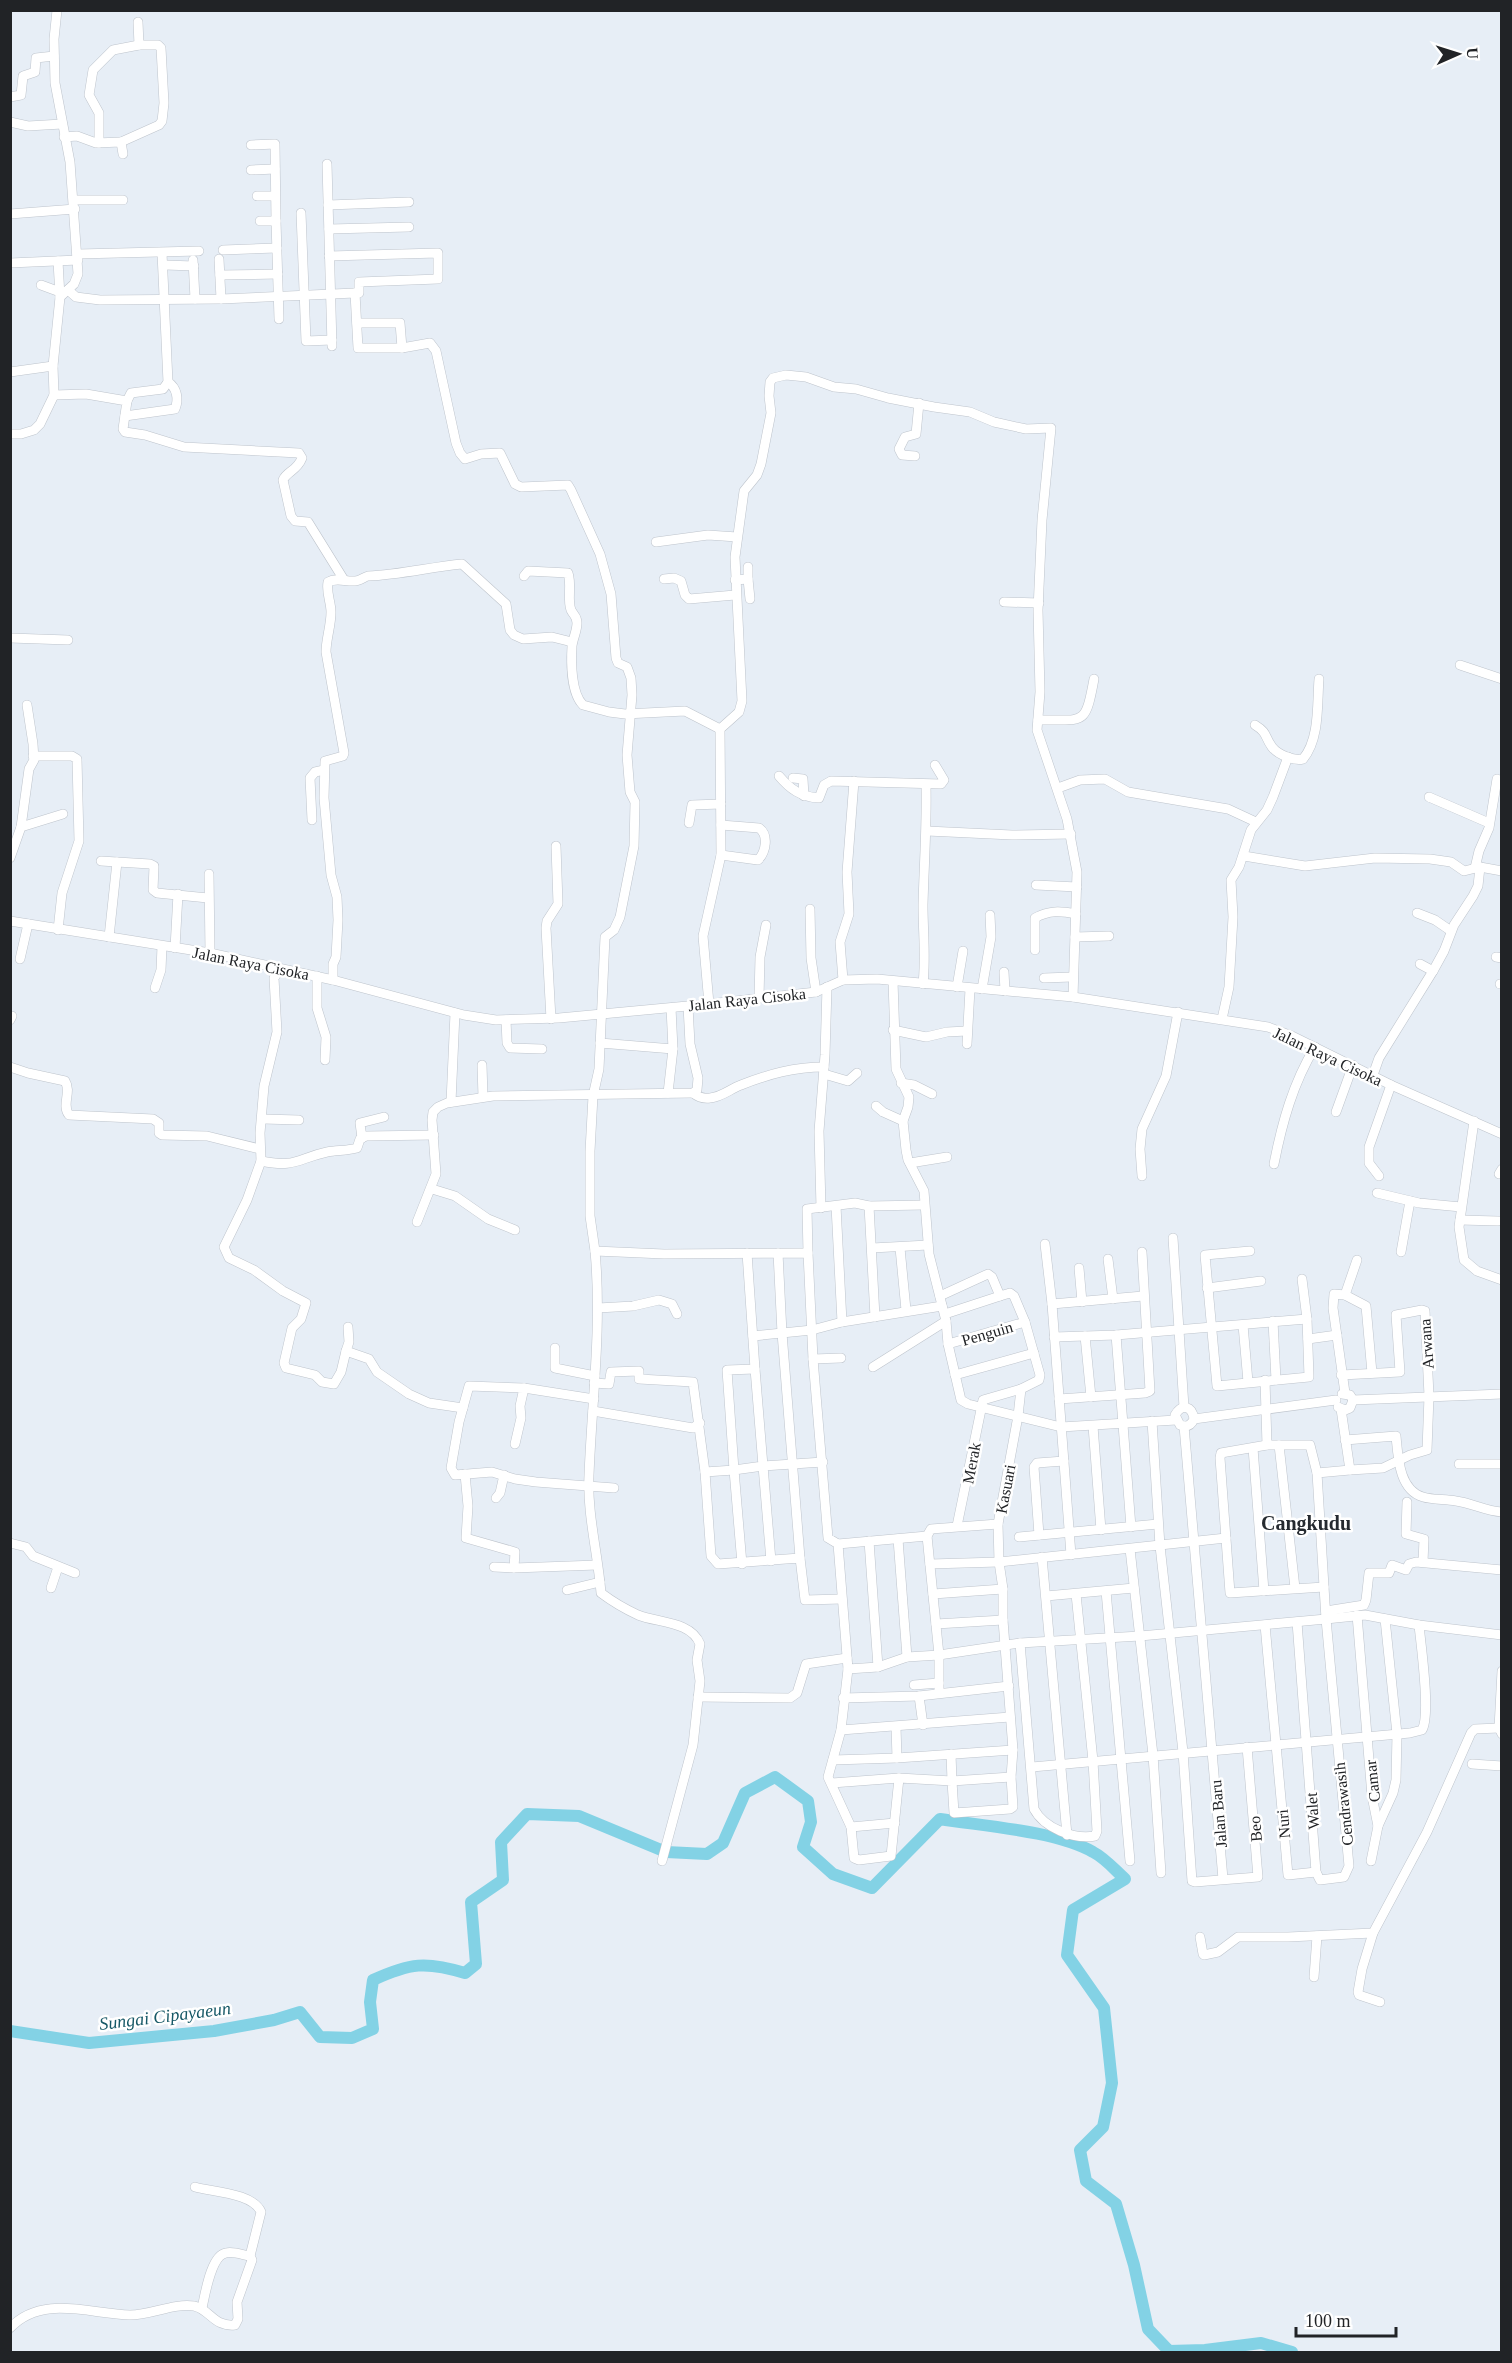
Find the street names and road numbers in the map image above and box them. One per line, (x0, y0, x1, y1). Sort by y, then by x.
street label: Jalan Raya Cisoka (191, 944, 311, 984)
street label: Jalan Raya Cisoka (687, 985, 807, 1015)
street label: Jalan Raya Cisoka (1270, 1024, 1385, 1090)
street label: Penguin (960, 1318, 1015, 1350)
street label: Arwana (1416, 1318, 1437, 1370)
street label: Merak (959, 1441, 984, 1485)
street label: Kasuari (992, 1463, 1019, 1515)
street label: Camar (1362, 1758, 1383, 1803)
street label: Cendrawasih (1331, 1762, 1356, 1846)
street label: Jalan Baru (1207, 1779, 1230, 1849)
street label: Walet (1303, 1791, 1322, 1830)
street label: Nuri (1274, 1808, 1293, 1839)
street label: Beo (1246, 1815, 1265, 1843)

